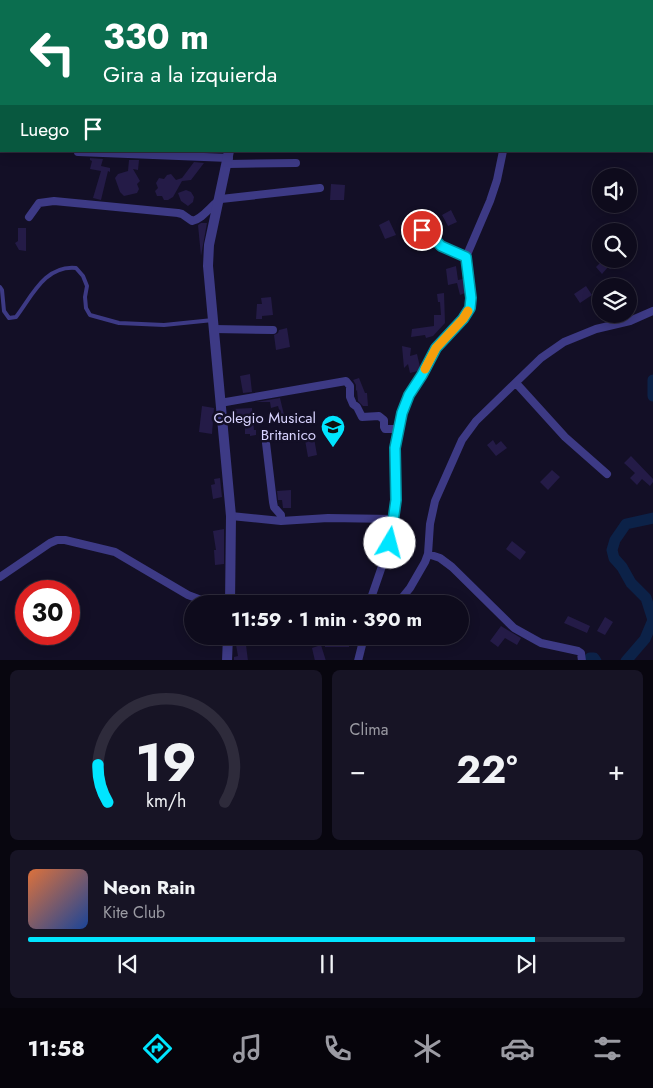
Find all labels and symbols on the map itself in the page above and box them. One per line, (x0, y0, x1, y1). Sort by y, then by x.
pin (401, 209, 443, 251)
place label: Colegio Musical Britanico (213, 407, 316, 446)
school or university icon: Colegio Musical Britanico (320, 414, 346, 448)
position arrow (363, 516, 415, 568)
speed limit sign: 30 (15, 580, 80, 645)

